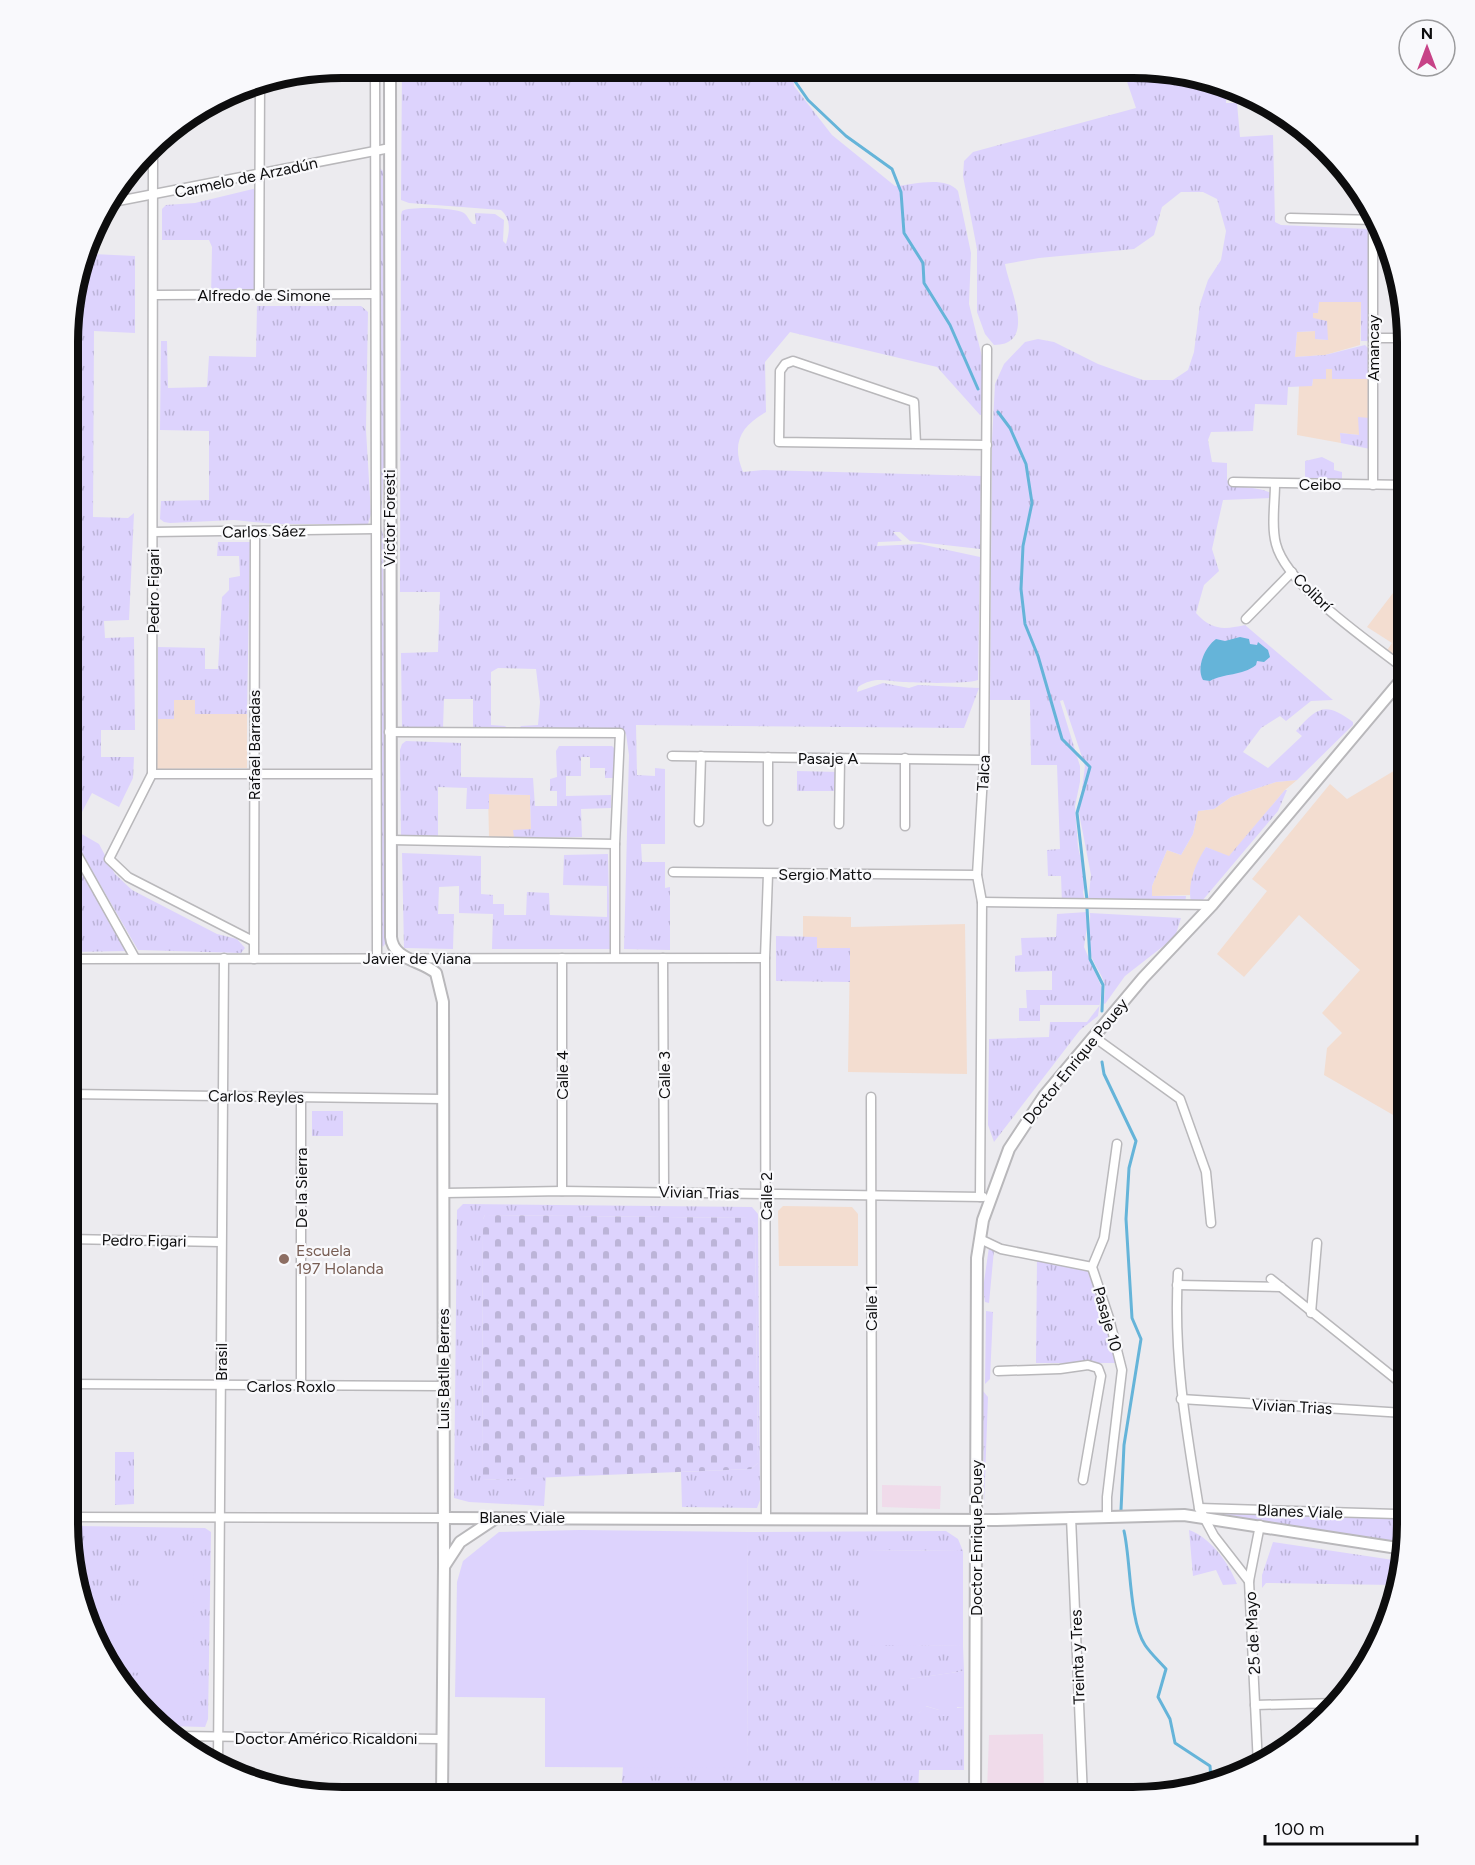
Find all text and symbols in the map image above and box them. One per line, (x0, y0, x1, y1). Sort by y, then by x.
north arrow (1397, 18, 1457, 78)
text: N (1421, 24, 1433, 43)
street label: Carmelo de Arzadún (173, 153, 319, 202)
street label: Alfredo de Simone (197, 286, 331, 305)
street label: Amancay (1364, 314, 1383, 381)
street label: Víctor Foresti (380, 469, 399, 567)
street label: Ceibo (1299, 475, 1341, 494)
street label: Carlos Sáez (222, 521, 306, 542)
street label: Pedro Figari (144, 549, 163, 633)
street label: Colibrí (1289, 569, 1337, 616)
street label: Rafael Barradas (245, 690, 264, 800)
street label: Pasaje A (798, 749, 859, 768)
street label: Talca (973, 754, 994, 792)
street label: Sergio Matto (778, 865, 872, 884)
street label: Javier de Viana (363, 949, 471, 968)
street label: Doctor Enrique Pouey (1019, 994, 1132, 1128)
street label: Calle 4 (553, 1050, 572, 1100)
street label: Calle 3 (655, 1051, 674, 1099)
street label: Carlos Reyles (208, 1086, 304, 1107)
street label: De la Sierra (292, 1148, 311, 1228)
street label: Calle 2 (757, 1172, 776, 1220)
street label: Vivian Trias (658, 1182, 740, 1203)
street label: Pedro Figari (101, 1230, 187, 1251)
place label: Escuela 197 Holanda (296, 1241, 384, 1278)
marker: Escuela 197 Holanda (277, 1252, 291, 1266)
street label: Pasaje 10 (1089, 1284, 1126, 1354)
street label: Calle 1 (862, 1285, 881, 1331)
street label: Luis Batlle Berres (434, 1308, 453, 1430)
street label: Brasil (212, 1343, 231, 1381)
street label: Carlos Roxlo (247, 1377, 335, 1396)
street label: Vivian Trias (1251, 1395, 1333, 1418)
street label: Doctor Enrique Pouey (967, 1459, 986, 1616)
street label: Blanes Viale (1257, 1501, 1343, 1522)
street label: Blanes Viale (479, 1508, 565, 1527)
street label: 25 de Mayo (1241, 1591, 1264, 1675)
street label: Treinta y Tres (1066, 1609, 1089, 1705)
street label: Doctor Américo Ricaldoni (234, 1729, 418, 1748)
scale bar (1265, 1808, 1416, 1846)
text: 100 m (1274, 1818, 1324, 1840)

